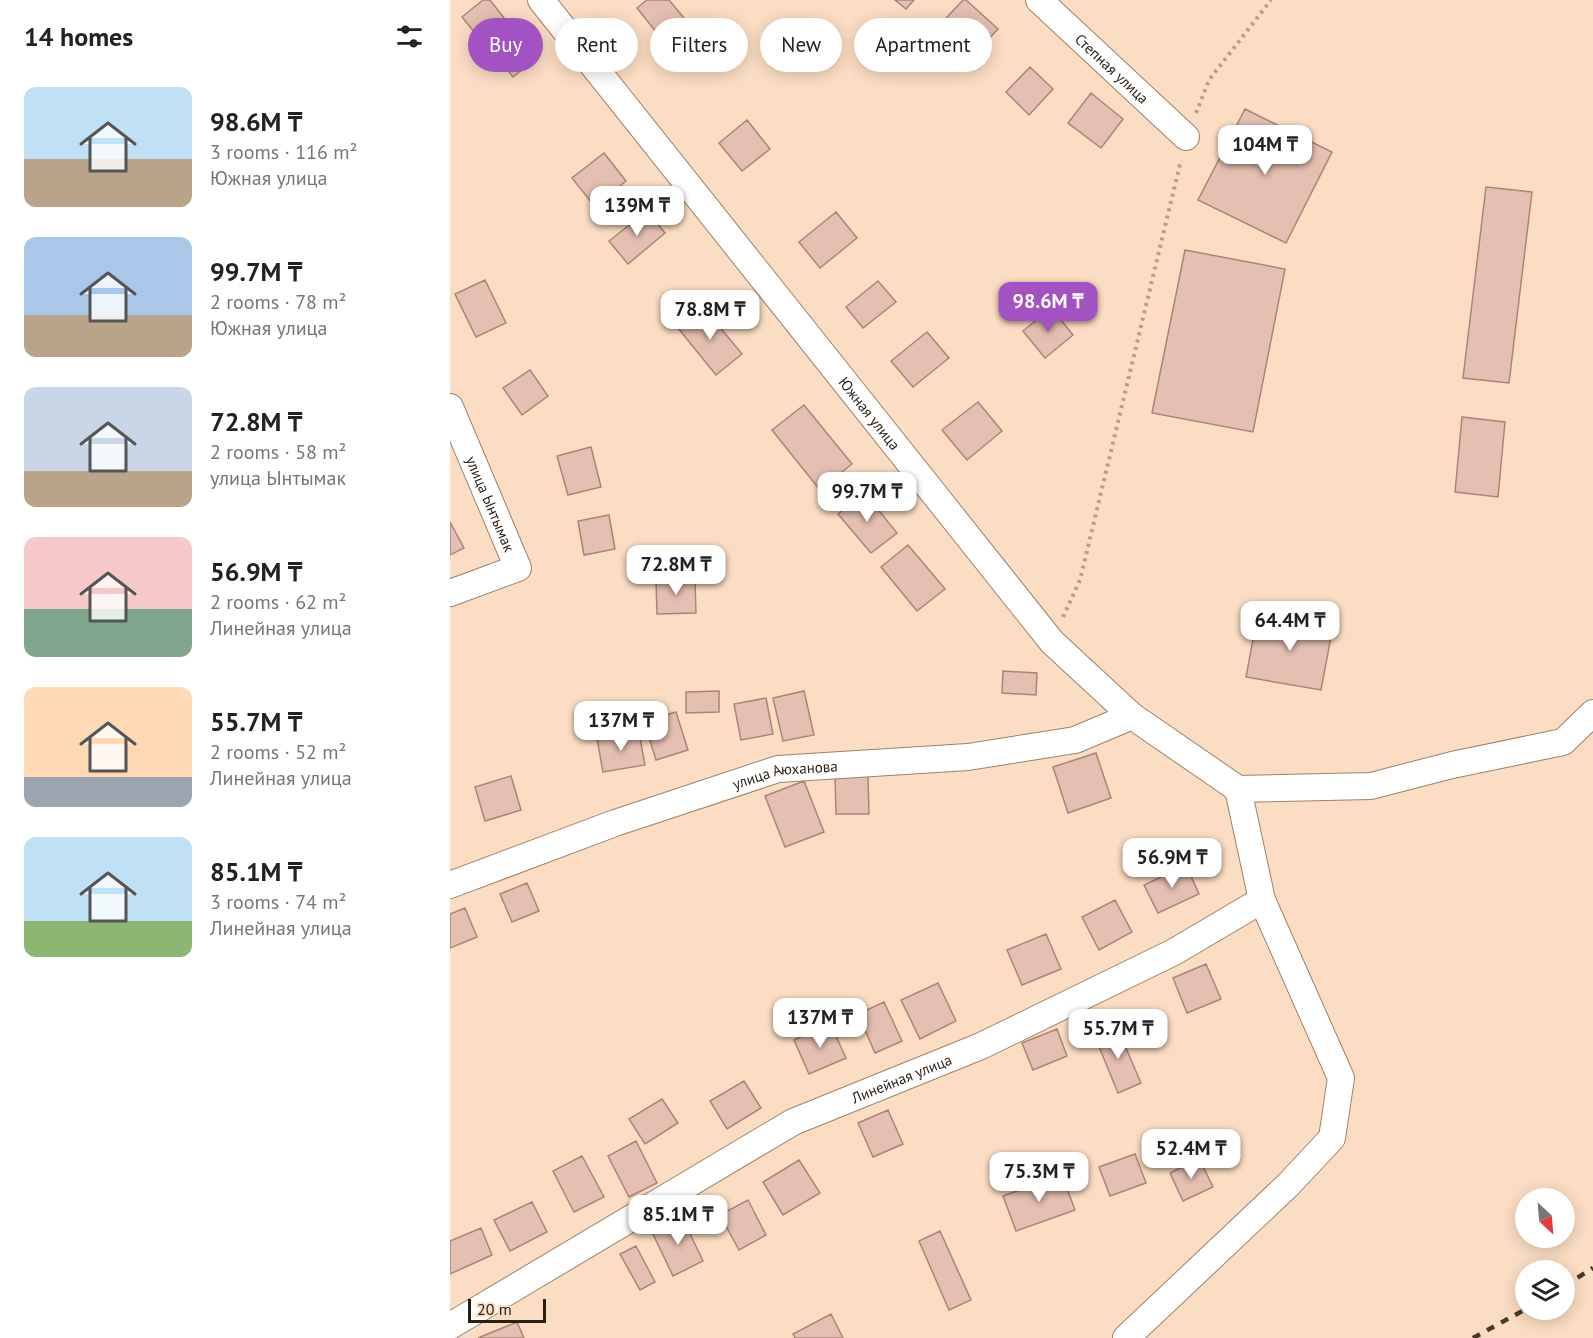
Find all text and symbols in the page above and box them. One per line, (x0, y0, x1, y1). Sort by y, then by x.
chip: Buy (468, 18, 543, 72)
chip: Rent (555, 18, 638, 72)
chip: Filters (650, 18, 748, 72)
chip: New (760, 18, 842, 72)
chip: Apartment (854, 18, 992, 72)
text: 14 homes (24, 20, 133, 53)
icon: filters (393, 20, 426, 53)
street label: Степная улица (1071, 29, 1153, 107)
text: 98.6M ₸ (210, 105, 302, 138)
icon: home (72, 111, 144, 183)
pin: 104M ₸ (1216, 125, 1314, 176)
text: 104M ₸ (1232, 131, 1298, 157)
text: 3 rooms · 116 m² (210, 139, 357, 165)
text: Южная улица (210, 165, 328, 191)
pin: 139M ₸ (588, 186, 686, 237)
text: 139M ₸ (604, 192, 670, 218)
text: 99.7M ₸ (210, 255, 302, 288)
icon: home (72, 261, 144, 333)
pin: 98.6M ₸ (993, 282, 1103, 333)
text: 98.6M ₸ (1013, 288, 1083, 314)
text: 2 rooms · 78 m² (210, 289, 346, 315)
pin: 78.8M ₸ (655, 290, 765, 341)
text: 78.8M ₸ (675, 296, 745, 322)
text: Южная улица (210, 315, 328, 341)
street label: Южная улица (835, 373, 905, 454)
text: 72.8M ₸ (210, 405, 302, 438)
icon: home (72, 411, 144, 483)
text: 2 rooms · 58 m² (210, 439, 346, 465)
street label: улица Ынтымак (462, 453, 520, 555)
text: улица Ынтымак (210, 465, 346, 491)
pin: 99.7M ₸ (812, 472, 922, 523)
text: 99.7M ₸ (832, 478, 902, 504)
pin: 72.8M ₸ (621, 545, 731, 596)
text: 72.8M ₸ (641, 551, 711, 577)
text: 56.9M ₸ (210, 555, 302, 588)
icon: home (72, 561, 144, 633)
text: 2 rooms · 62 m² (210, 589, 346, 615)
pin: 64.4M ₸ (1235, 601, 1345, 652)
text: 64.4M ₸ (1255, 607, 1325, 633)
text: Линейная улица (210, 615, 352, 641)
pin: 137M ₸ (572, 701, 670, 752)
text: 55.7M ₸ (210, 705, 302, 738)
text: 137M ₸ (588, 707, 654, 733)
icon: home (72, 711, 144, 783)
text: 2 rooms · 52 m² (210, 739, 346, 765)
street label: улица Аюханова (730, 756, 838, 793)
text: Линейная улица (210, 765, 352, 791)
pin: 56.9M ₸ (1117, 838, 1227, 889)
text: 56.9M ₸ (1137, 844, 1207, 870)
text: 85.1M ₸ (210, 855, 302, 888)
icon: home (72, 861, 144, 933)
text: 3 rooms · 74 m² (210, 889, 346, 915)
text: Линейная улица (210, 915, 352, 941)
pin: 137M ₸ (771, 998, 869, 1049)
text: 137M ₸ (787, 1004, 853, 1030)
pin: 55.7M ₸ (1063, 1009, 1173, 1060)
text: 55.7M ₸ (1083, 1015, 1153, 1041)
street label: Линейная улица (848, 1049, 954, 1107)
pin: 52.4M ₸ (1136, 1129, 1246, 1180)
text: 52.4M ₸ (1156, 1135, 1226, 1161)
pin: 75.3M ₸ (984, 1152, 1094, 1203)
text: 75.3M ₸ (1004, 1158, 1074, 1184)
north arrow (1515, 1188, 1575, 1248)
map controls (1515, 1188, 1575, 1320)
pin: 85.1M ₸ (623, 1195, 733, 1246)
text: 85.1M ₸ (643, 1201, 713, 1227)
button: layers (1515, 1260, 1575, 1320)
scale bar (468, 1296, 546, 1324)
text: 20 m (477, 1299, 512, 1319)

